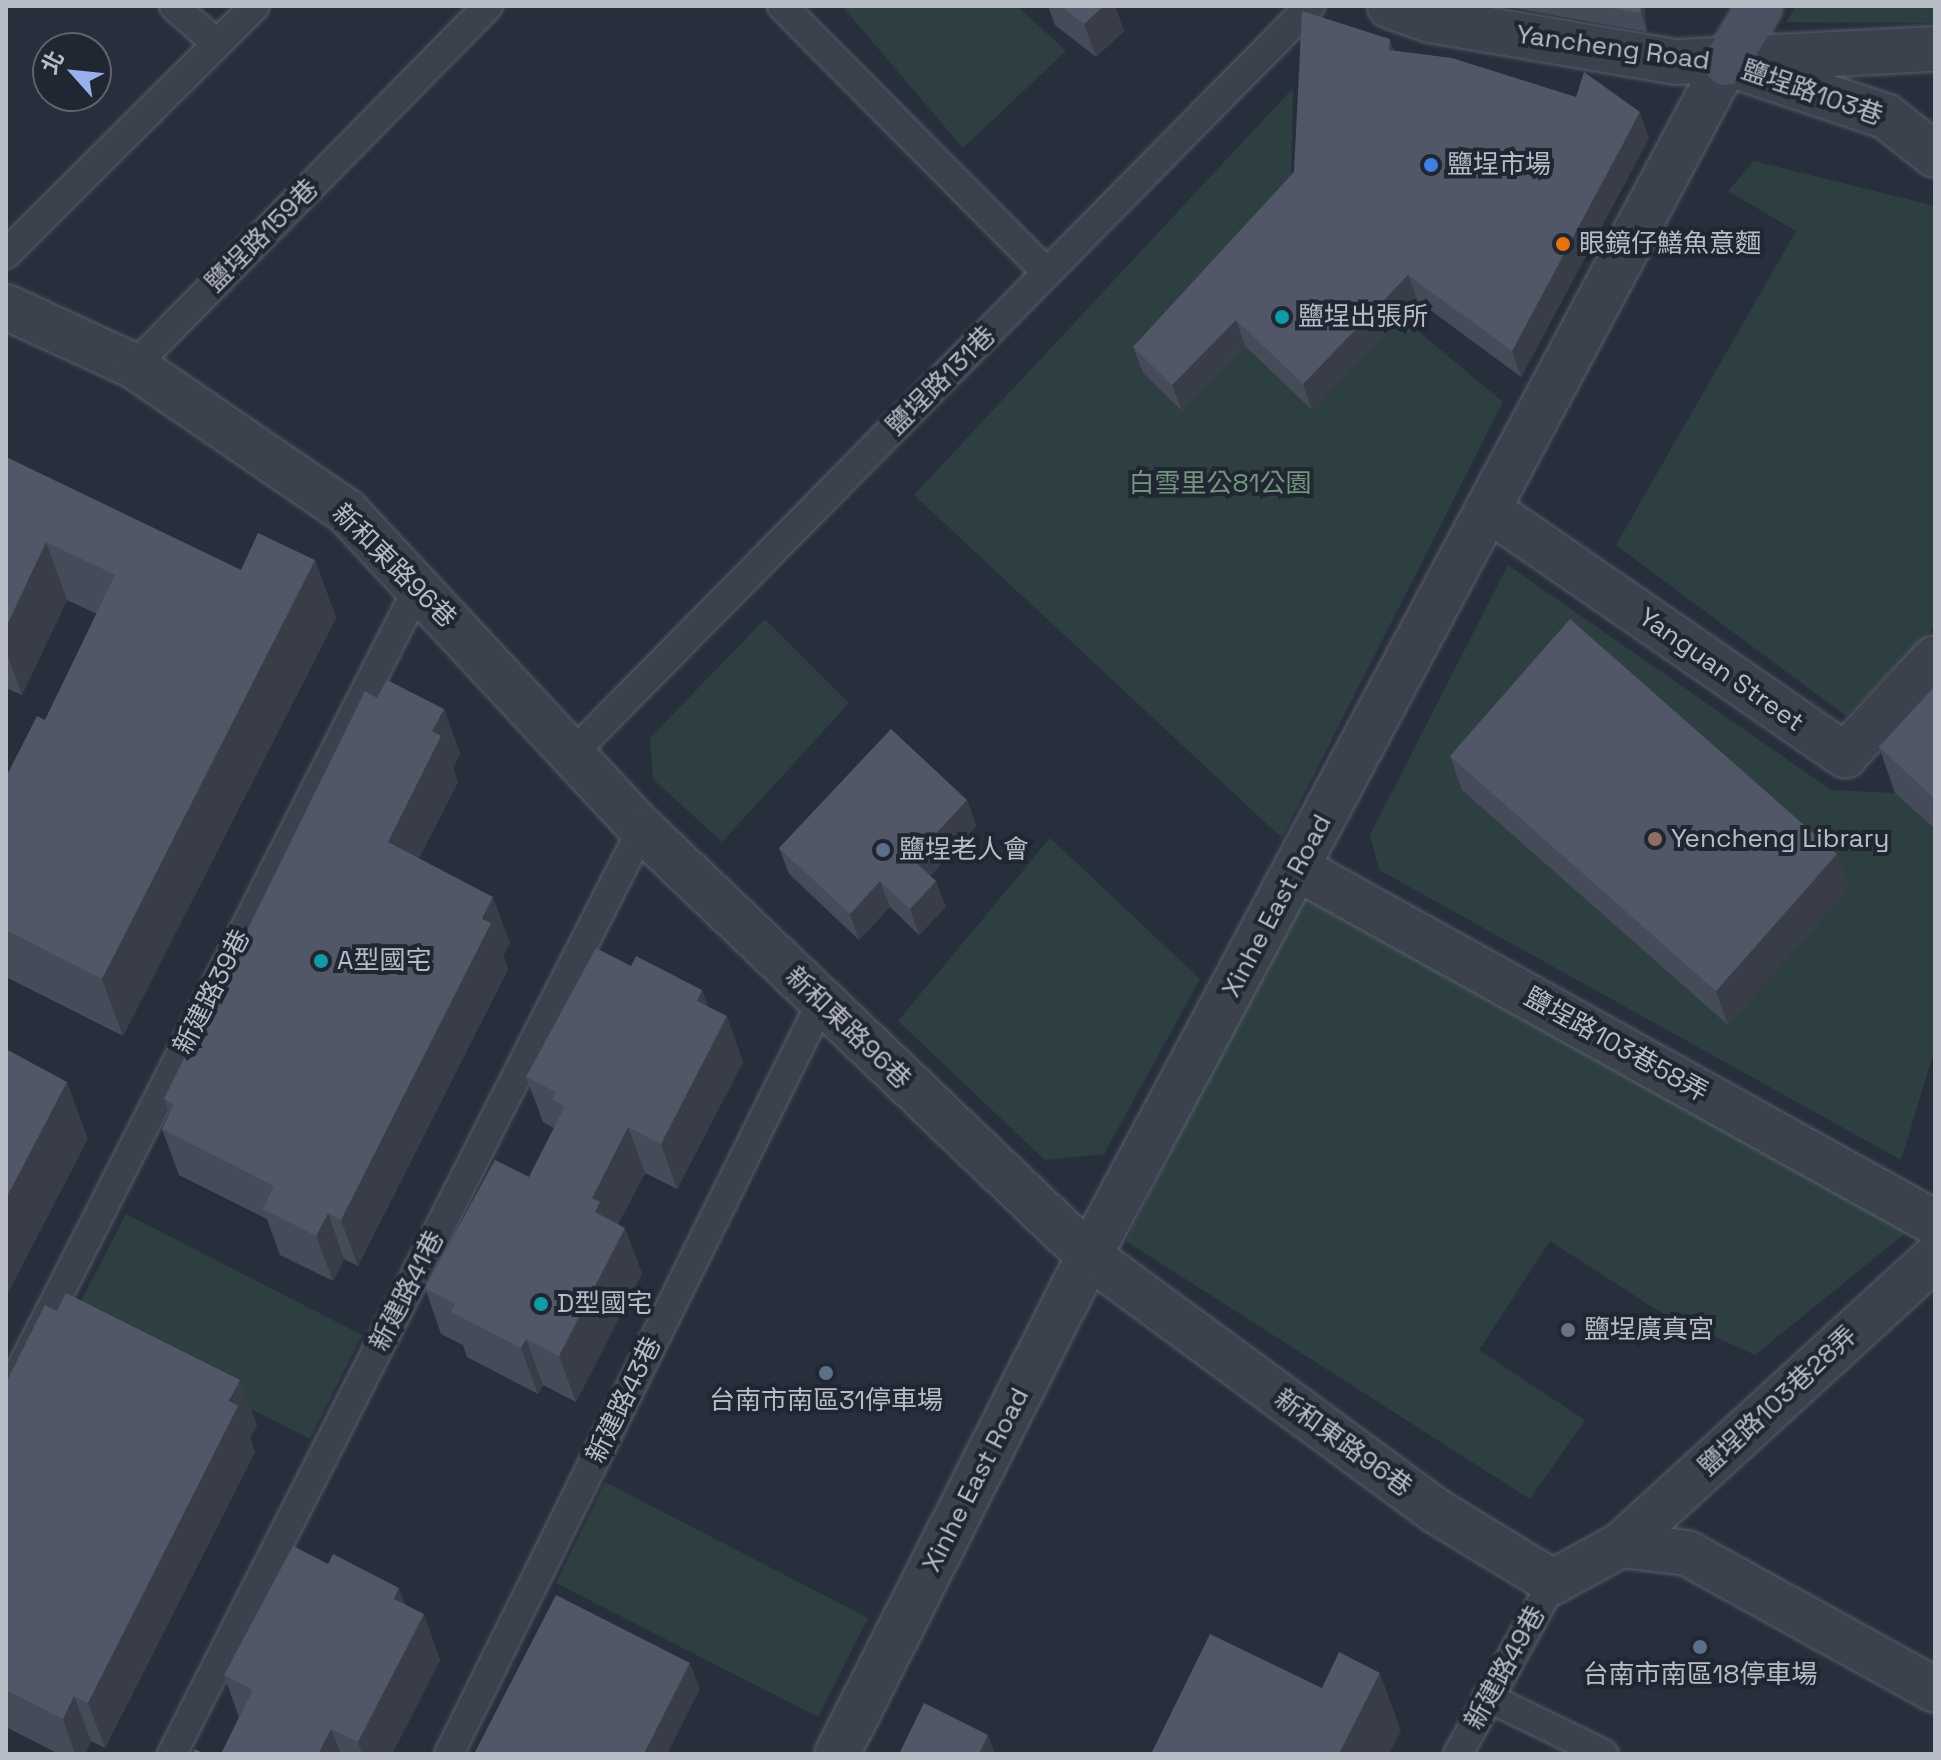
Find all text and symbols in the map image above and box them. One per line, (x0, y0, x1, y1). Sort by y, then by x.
street label: Yancheng Road (1514, 19, 1712, 77)
north arrow (32, 32, 112, 112)
text: 北 (35, 46, 70, 78)
street label: 鹽埕路103巷 (1737, 54, 1887, 132)
place label: 鹽埕市場 (1447, 149, 1551, 181)
marker: 鹽埕市場 (1422, 156, 1440, 174)
street label: 鹽埕路159巷 (199, 173, 325, 299)
place label: 眼鏡仔鱔魚意麵 (1579, 228, 1761, 260)
marker: 眼鏡仔鱔魚意麵 (1554, 235, 1572, 253)
place label: 鹽埕出張所 (1298, 301, 1428, 333)
marker: 鹽埕出張所 (1273, 308, 1291, 326)
street label: 鹽埕路131巷 (880, 320, 1002, 442)
park label: 白雪里公81公園 (1128, 468, 1312, 500)
street label: 新和東路96巷 (326, 498, 462, 634)
street label: Yanguan Street (1632, 602, 1810, 738)
street label: Xinhe East Road (1216, 809, 1338, 1003)
place label: Yencheng Library (1671, 823, 1889, 855)
marker: Yencheng Library (1646, 830, 1664, 848)
place label: 鹽埕老人會 (899, 834, 1029, 866)
marker: 鹽埕老人會 (874, 841, 892, 859)
street label: 新建路39巷 (167, 925, 257, 1059)
place label: A型國宅 (337, 945, 431, 977)
marker: A型國宅 (312, 952, 330, 970)
street label: 新和東路96巷 (779, 961, 917, 1095)
street label: 鹽埕路103巷58弄 (1519, 982, 1713, 1108)
street label: 新建路41巷 (363, 1226, 451, 1356)
place label: D型國宅 (557, 1288, 652, 1320)
marker: D型國宅 (532, 1295, 550, 1313)
place label: 鹽埕廣真宮 (1584, 1314, 1714, 1346)
street label: 鹽埕路103巷28弄 (1692, 1320, 1864, 1482)
marker: 鹽埕廣真宮 (1559, 1321, 1577, 1339)
street label: 新建路43巷 (580, 1332, 668, 1468)
marker: 台南市南區31停車場 (817, 1364, 835, 1382)
street label: Xinhe East Road (916, 1383, 1036, 1577)
street label: 新和東路96巷 (1268, 1383, 1418, 1503)
place label: 台南市南區31停車場 (709, 1385, 943, 1417)
street label: 新建路49巷 (1458, 1601, 1552, 1735)
marker: 台南市南區18停車場 (1691, 1638, 1709, 1656)
place label: 台南市南區18停車場 (1582, 1659, 1818, 1691)

